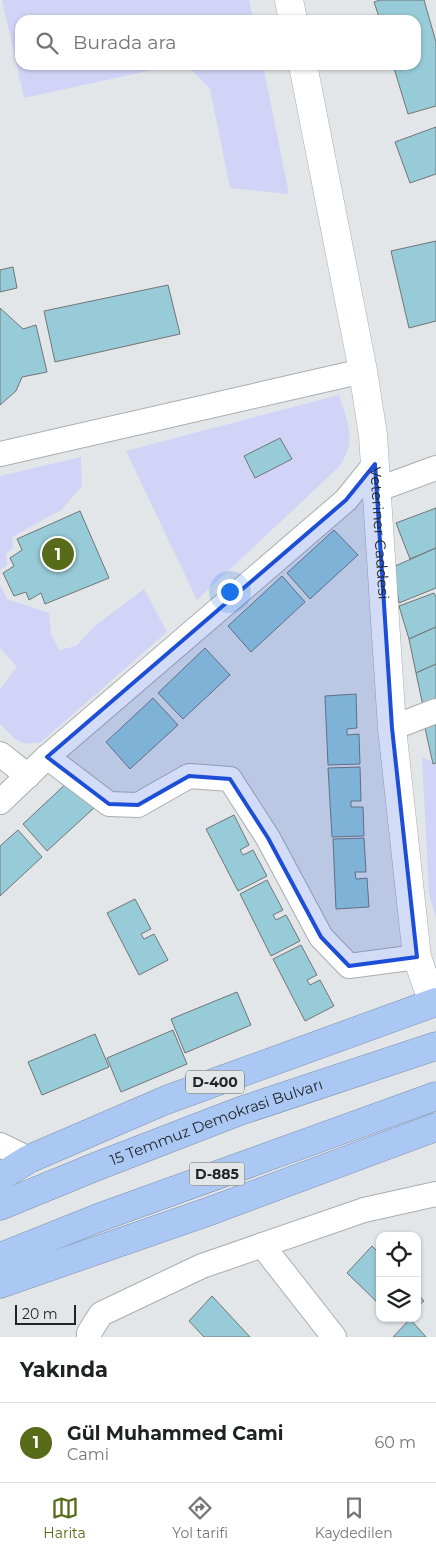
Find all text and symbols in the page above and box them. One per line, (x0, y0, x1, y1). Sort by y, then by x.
search box (15, 15, 421, 70)
icon: search (33, 29, 61, 57)
text: Burada ara (73, 31, 177, 54)
street label: Veteriner Caddesi (366, 466, 394, 600)
pin: 1 (42, 535, 74, 573)
your location (217, 579, 243, 605)
road number: D-400 (186, 1070, 244, 1094)
street label: 15 Temmuz Demokrasi Bulvarı (107, 1074, 325, 1169)
road number: D-885 (190, 1162, 244, 1186)
map controls (376, 1232, 421, 1322)
button: locate (376, 1232, 421, 1277)
button: layers (376, 1277, 421, 1322)
scale bar (15, 1302, 76, 1325)
text: 20 m (22, 1305, 58, 1323)
text: Yakında (20, 1357, 108, 1382)
text: Gül Muhammed Cami (67, 1422, 283, 1445)
text: 1 (33, 1433, 39, 1452)
text: 60 m (374, 1433, 416, 1452)
text: Cami (67, 1445, 109, 1464)
tab: Harita (43, 1494, 86, 1542)
tab: Yol tarifi (172, 1494, 228, 1542)
tab: Kaydedilen (315, 1494, 393, 1542)

